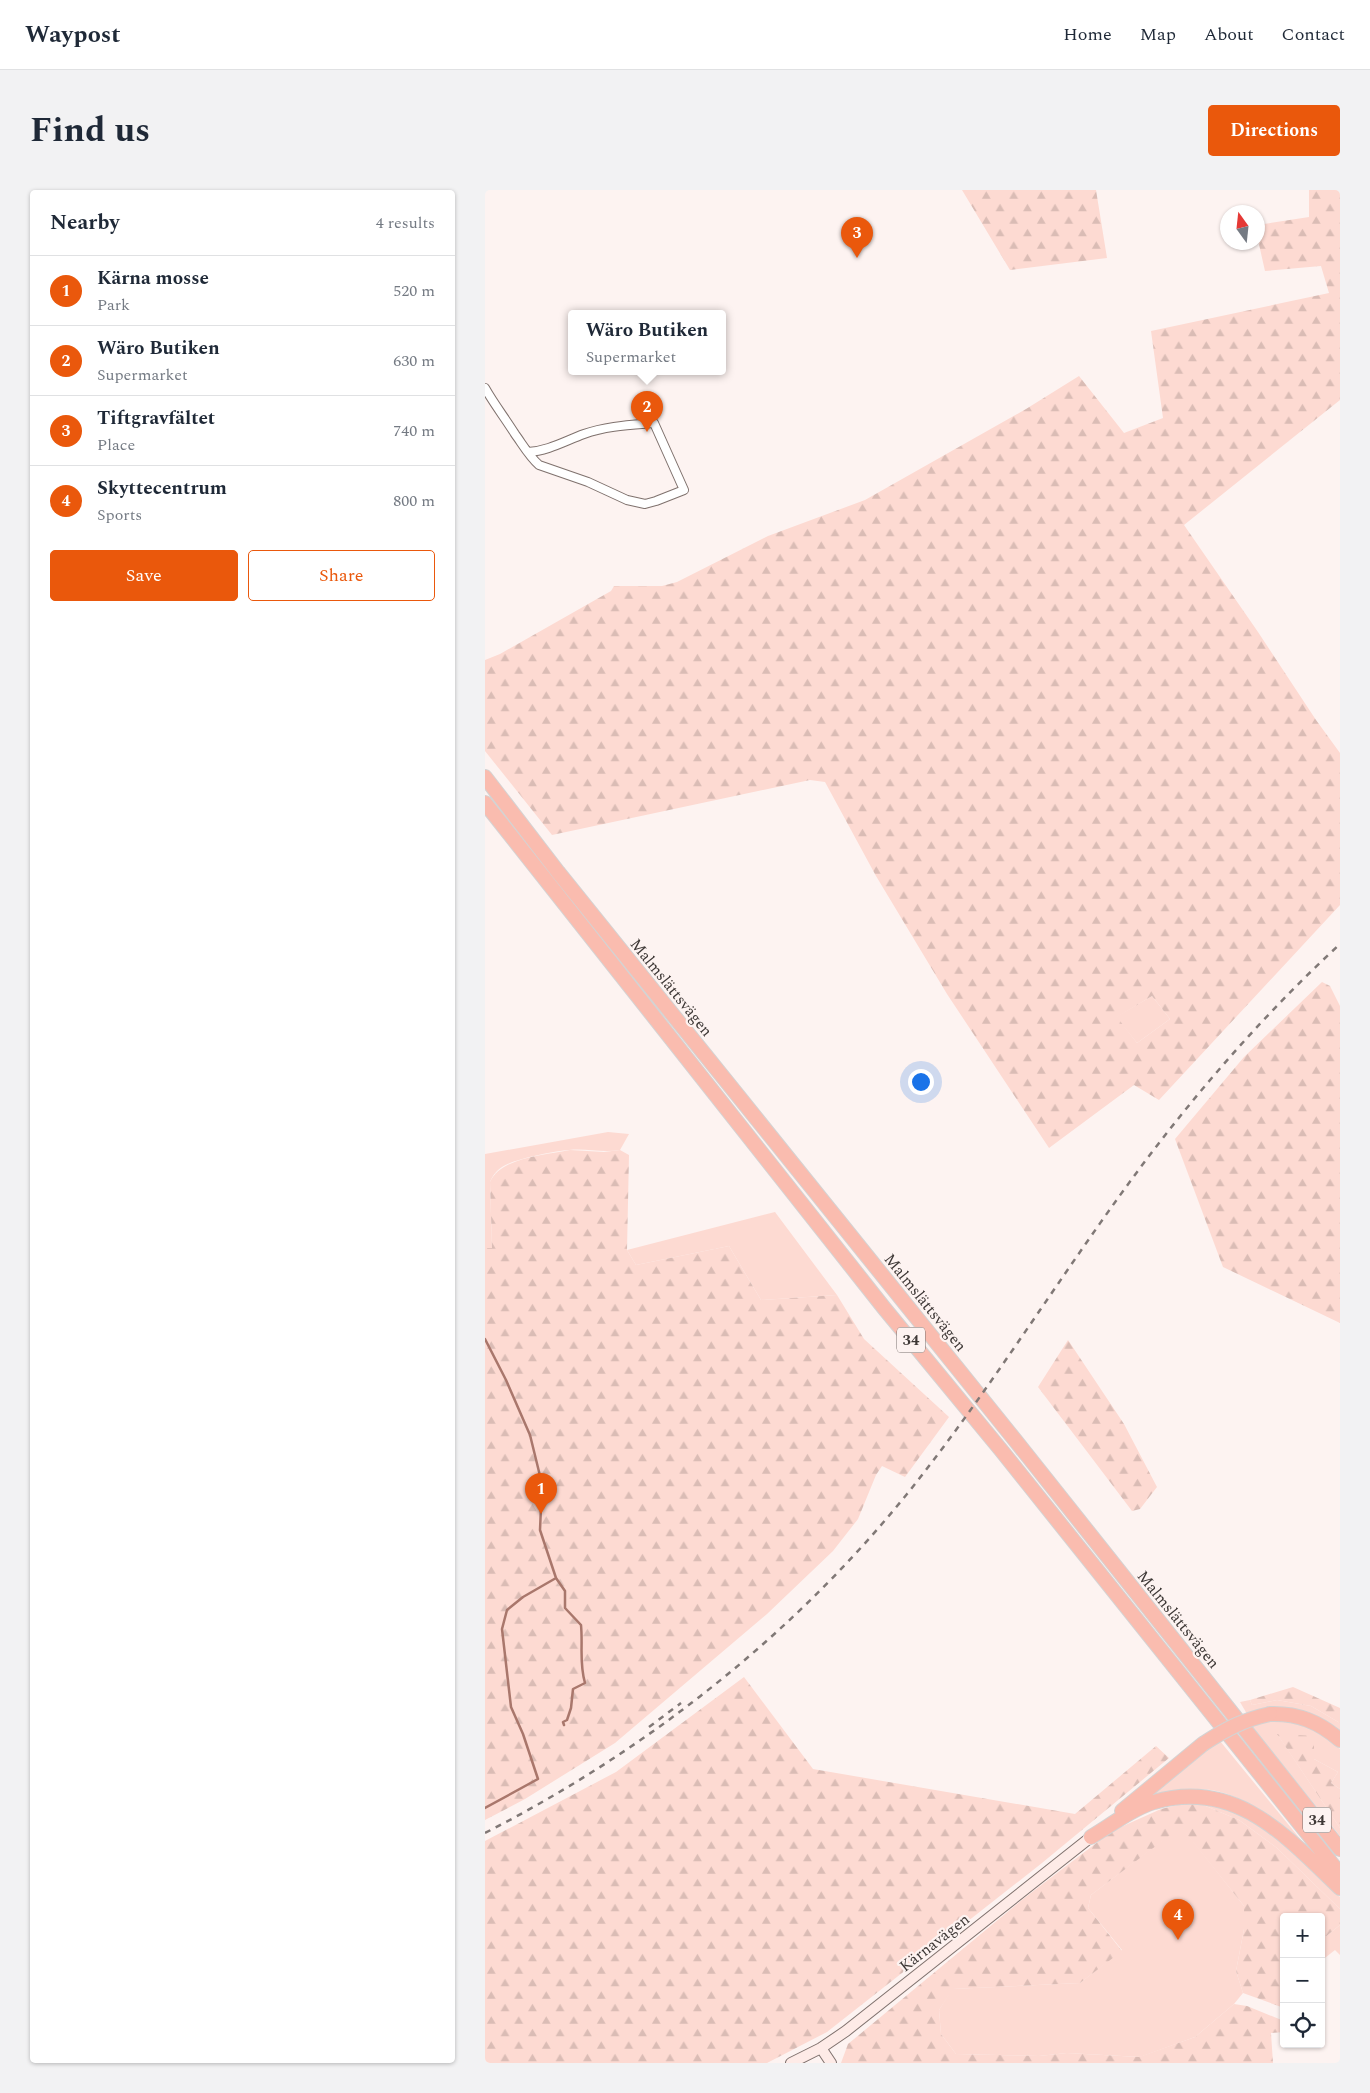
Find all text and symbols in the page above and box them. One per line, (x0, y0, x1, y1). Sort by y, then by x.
text: Waypost (25, 17, 121, 53)
text: Home (1063, 21, 1112, 48)
text: Map (1140, 21, 1176, 48)
text: About (1204, 21, 1254, 48)
text: Contact (1282, 21, 1345, 48)
text: Find us (30, 104, 150, 157)
button: Directions (1208, 105, 1340, 156)
north arrow (1220, 205, 1265, 250)
text: Nearby (50, 207, 120, 239)
text: 4 results (376, 211, 435, 235)
pin: 3 (841, 217, 873, 258)
text: Kärna mosse (97, 264, 209, 293)
text: 1 (62, 279, 70, 303)
text: 520 m (393, 279, 435, 303)
text: Park (97, 293, 130, 317)
popup (568, 310, 726, 375)
text: Wäro Butiken (586, 316, 708, 345)
text: Wäro Butiken (97, 334, 220, 363)
text: Supermarket (586, 345, 676, 369)
text: 2 (62, 349, 70, 373)
text: 630 m (393, 349, 435, 373)
text: Supermarket (97, 363, 188, 387)
pin: 2 (631, 391, 663, 432)
text: Tiftgravfältet (97, 404, 215, 433)
text: 3 (62, 419, 70, 443)
text: 740 m (393, 419, 435, 443)
text: Place (97, 433, 135, 457)
text: Skyttecentrum (97, 474, 227, 503)
text: 4 (62, 489, 70, 513)
text: 800 m (393, 489, 435, 513)
text: Sports (97, 503, 142, 527)
button: Save (50, 550, 238, 601)
button: Share (248, 550, 435, 601)
street label: Malmslättsvägen (624, 933, 718, 1042)
your location (908, 1069, 934, 1095)
street label: Malmslättsvägen (878, 1248, 972, 1357)
road number: 34 (897, 1328, 925, 1352)
pin: 1 (525, 1473, 557, 1514)
street label: Malmslättsvägen (1131, 1565, 1225, 1674)
road number: 34 (1303, 1808, 1331, 1832)
pin: 4 (1162, 1899, 1194, 1940)
street label: Kärnavägen (894, 1908, 975, 1978)
map controls (1280, 1913, 1325, 2048)
button: + (1280, 1913, 1325, 1958)
button: − (1280, 1958, 1325, 2003)
button: locate (1280, 2003, 1325, 2048)

